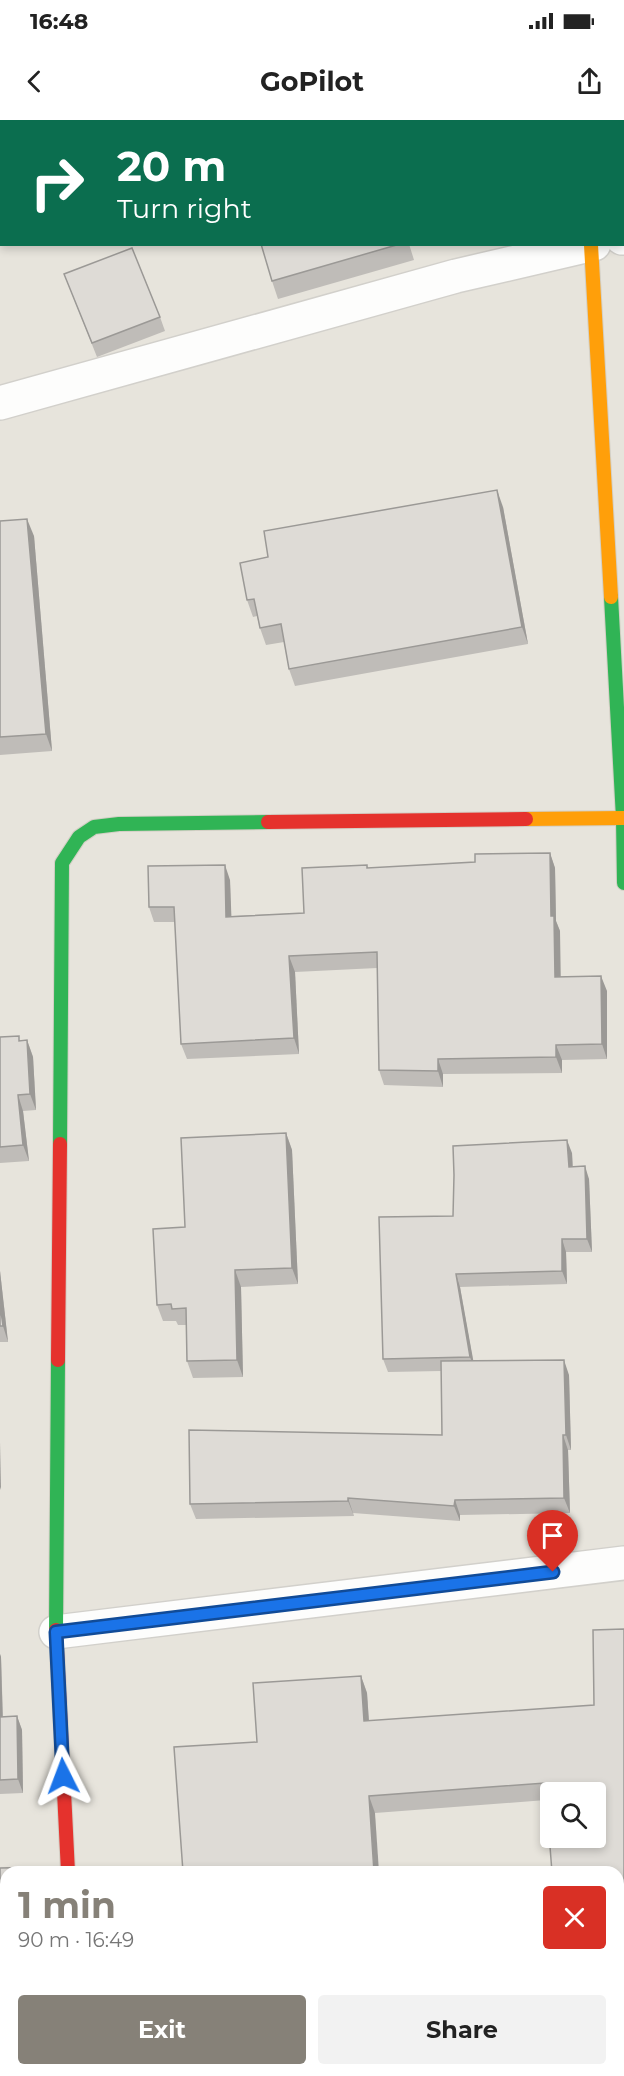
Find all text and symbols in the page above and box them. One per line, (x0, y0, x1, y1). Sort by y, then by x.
text: 16:48 (30, 8, 88, 35)
icon: back (18, 65, 51, 98)
text: GoPilot (260, 65, 364, 98)
icon: share (573, 65, 606, 98)
text: 20 m (117, 140, 226, 192)
icon: right (18, 144, 96, 222)
text: Turn right (117, 192, 252, 225)
pin (527, 1510, 578, 1572)
icon: arrive (536, 1519, 569, 1552)
position arrow (31, 1744, 95, 1808)
map controls (540, 1782, 606, 1848)
button: search (540, 1782, 606, 1848)
text: 1 min (18, 1883, 116, 1927)
button: close (543, 1886, 606, 1949)
text: 90 m · 16:49 (18, 1928, 134, 1952)
button: Exit (18, 1995, 306, 2064)
button: Share (318, 1995, 606, 2064)

